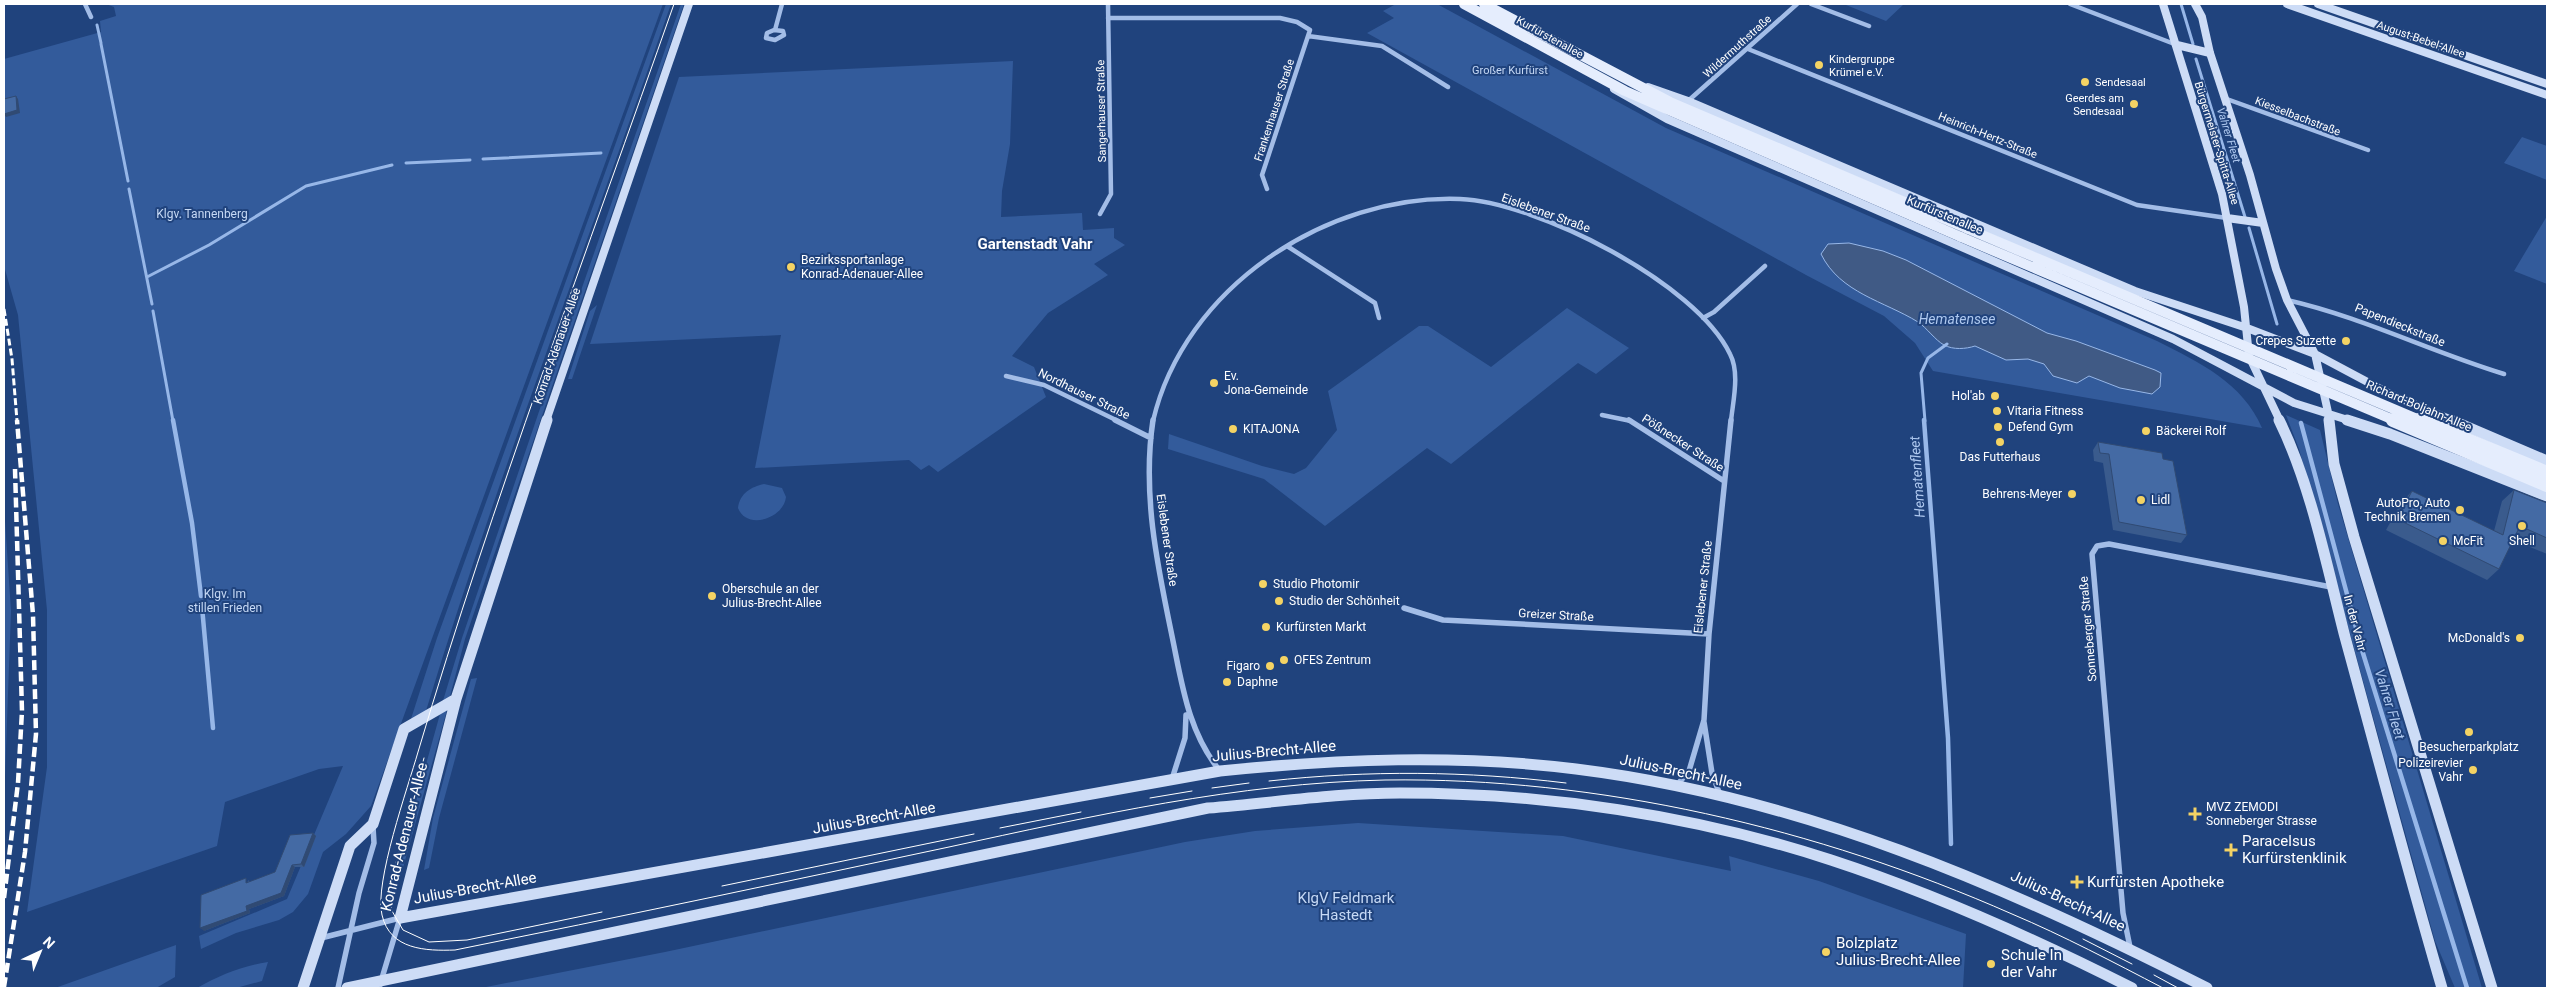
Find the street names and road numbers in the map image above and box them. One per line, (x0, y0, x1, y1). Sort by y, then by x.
street label: Wildermuthstraße (1701, 12, 1774, 80)
street label: Kurfürstenallee (1514, 14, 1586, 61)
street label: August-Bebel-Allee (2375, 18, 2467, 61)
street label: Frankenhauser Straße (1252, 57, 1297, 163)
street label: Sangerhauser Straße (1094, 60, 1109, 162)
street label: Bürgermeister-Spitta-Allee (2192, 80, 2242, 206)
street label: Kiesselbachstraße (2253, 94, 2342, 139)
street label: Heinrich-Hertz-Straße (1936, 110, 2039, 161)
street label: Eislebener Straße (1500, 190, 1592, 236)
street label: Kurfürstenallee (1905, 193, 1985, 237)
street label: Konrad-Adenauer-Allee (530, 286, 584, 406)
street label: Papendieckstraße (2353, 300, 2447, 350)
street label: Nordhauser Straße (1036, 366, 1132, 422)
street label: Richard-Boljahn-Allee (2364, 377, 2474, 435)
street label: Pößnecker Straße (1639, 411, 1727, 475)
street label: Eislebener Straße (1154, 493, 1180, 587)
street label: Eislebener Straße (1691, 540, 1715, 634)
street label: Sonneberger Straße (2076, 576, 2100, 682)
street label: In der Vahr (2341, 593, 2369, 653)
street label: Greizer Straße (1518, 606, 1594, 624)
street label: Julius-Brecht-Allee (1211, 737, 1337, 765)
street label: Julius-Brecht-Allee (1618, 750, 1744, 794)
street label: Konrad-Adenauer-Allee (377, 761, 431, 913)
street label: Julius-Brecht-Allee (811, 798, 937, 838)
street label: Julius-Brecht-Allee (2008, 867, 2128, 935)
street label: Julius-Brecht-Allee (412, 868, 538, 908)

